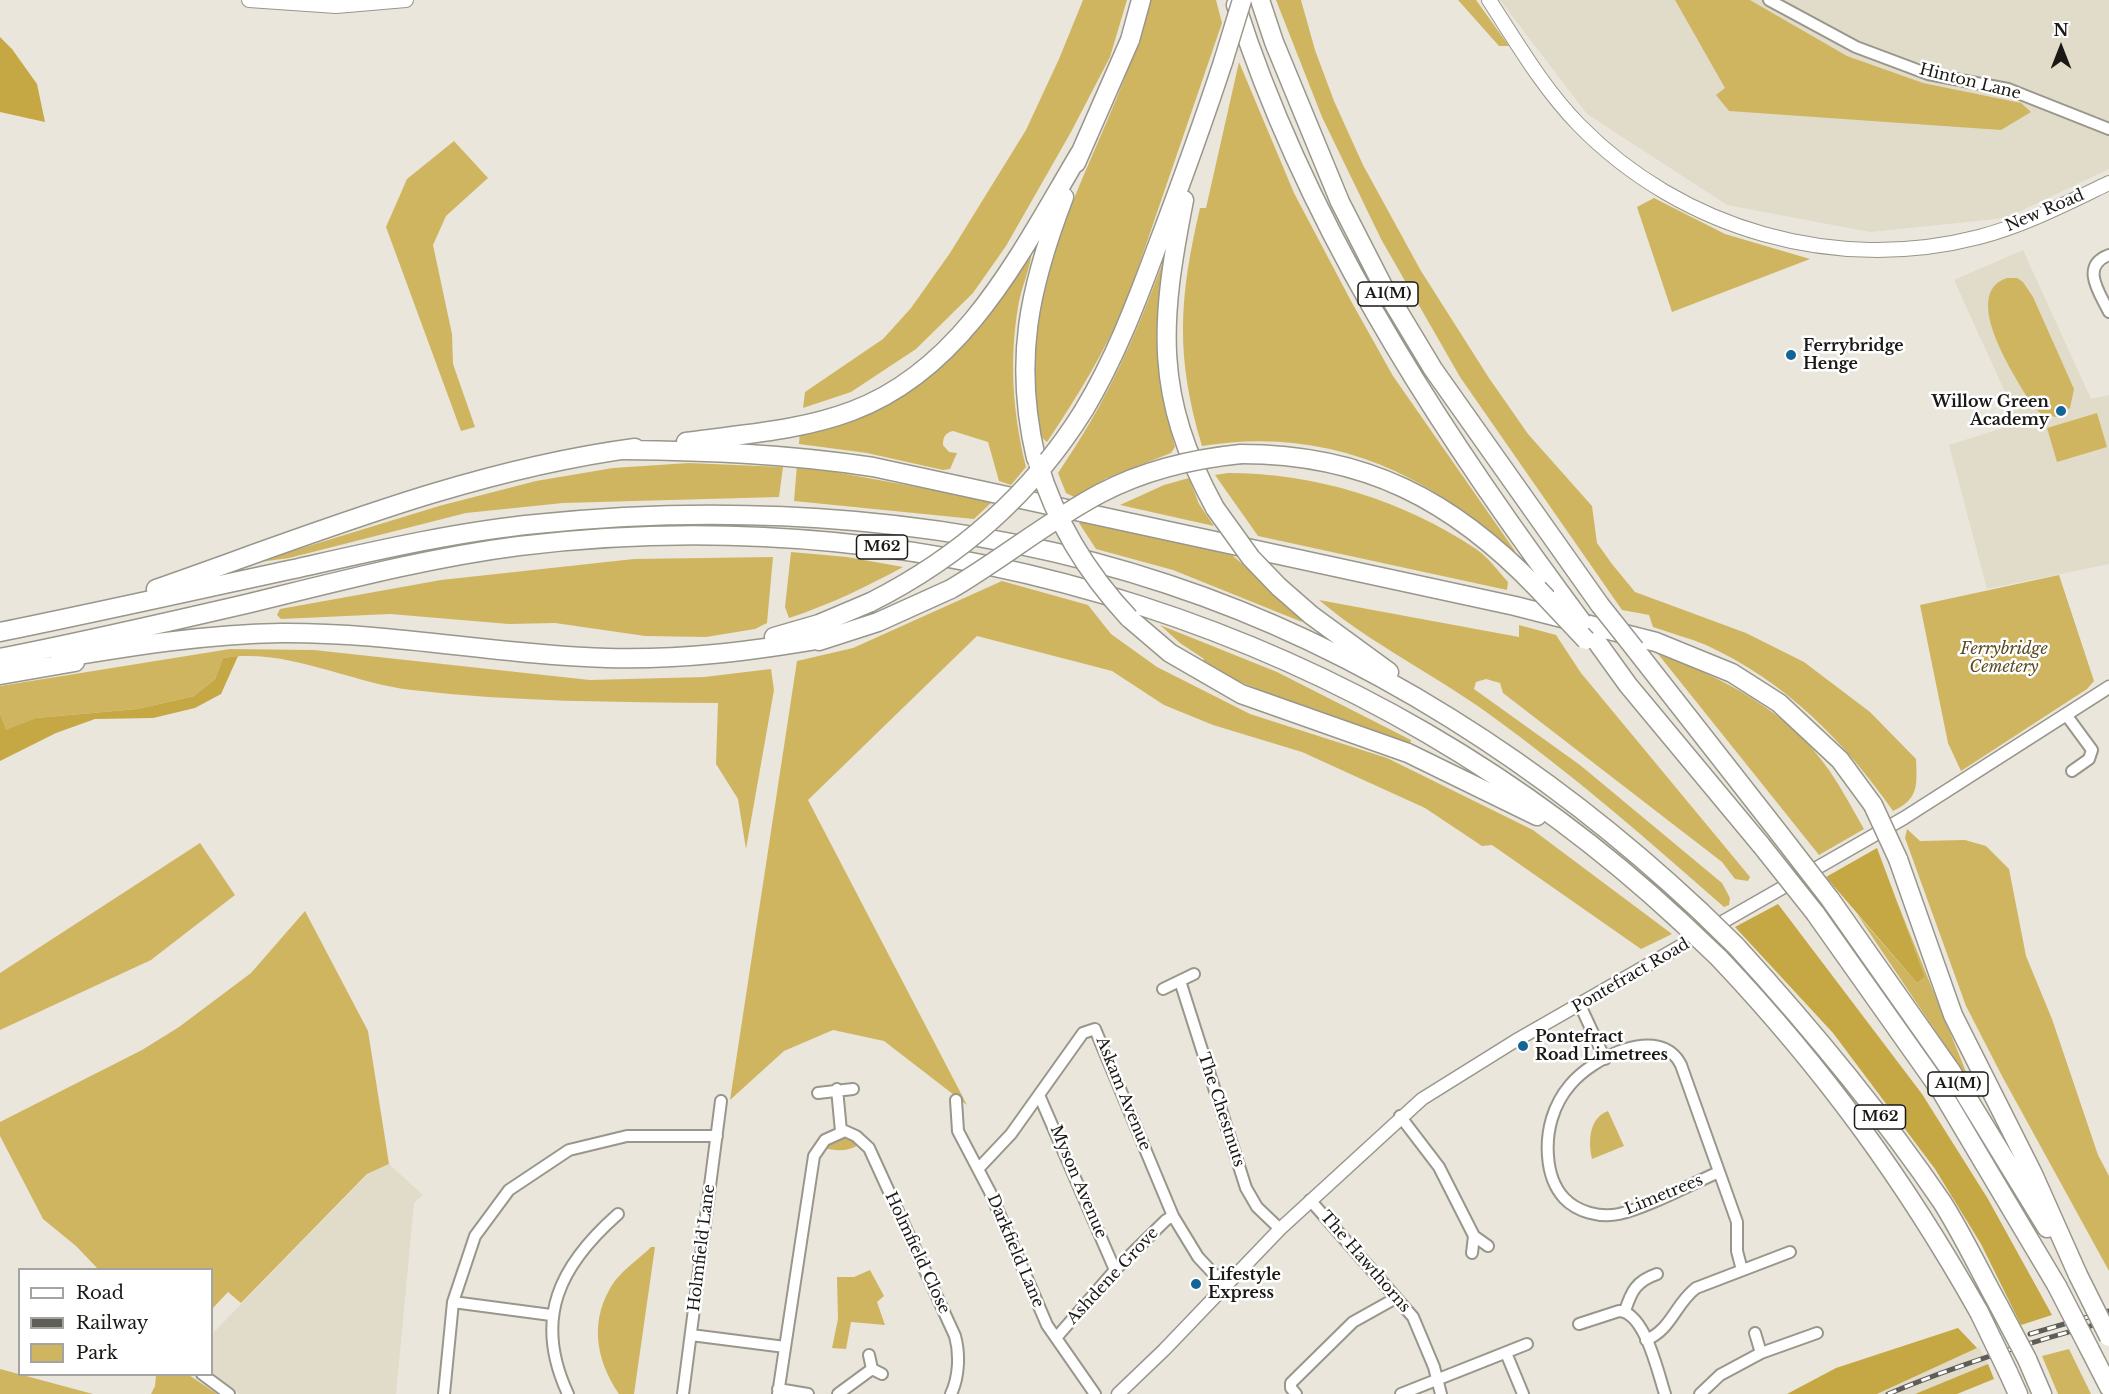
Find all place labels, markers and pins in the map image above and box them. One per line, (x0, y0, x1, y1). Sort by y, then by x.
place label: Ferrybridge Henge (1803, 336, 1904, 374)
marker: Ferrybridge Henge (1784, 348, 1798, 362)
place label: Willow Green Academy (1931, 392, 2049, 430)
marker: Willow Green Academy (2054, 404, 2068, 418)
place label: Pontefract Road Limetrees (1535, 1027, 1668, 1065)
marker: Pontefract Road Limetrees (1516, 1039, 1530, 1053)
place label: Lifestyle Express (1208, 1265, 1281, 1303)
marker: Lifestyle Express (1189, 1277, 1203, 1291)

